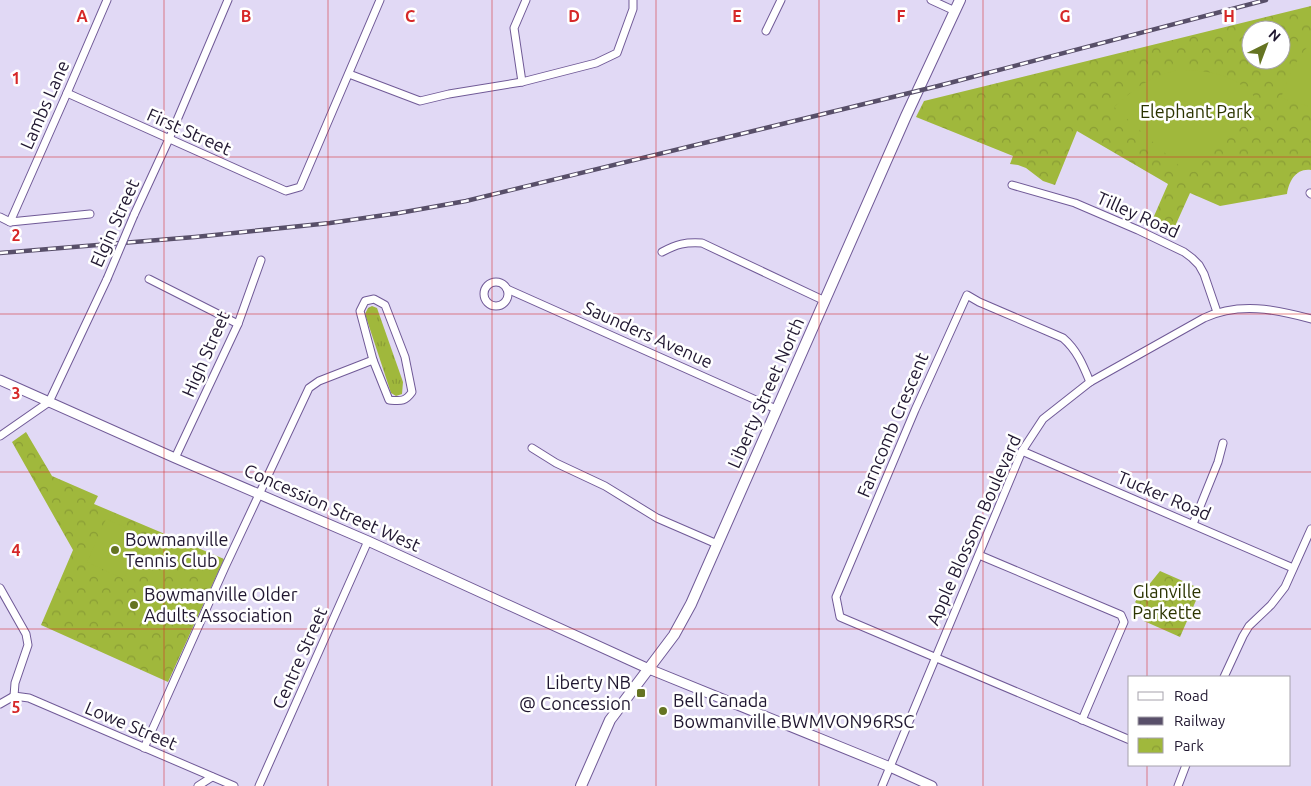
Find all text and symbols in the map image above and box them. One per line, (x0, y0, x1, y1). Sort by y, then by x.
text: A (76, 7, 88, 25)
text: B (241, 7, 251, 25)
text: C (405, 7, 415, 25)
text: D (568, 7, 580, 25)
text: E (732, 7, 742, 25)
text: F (897, 7, 906, 25)
text: G (1059, 7, 1071, 25)
text: H (1223, 7, 1235, 25)
north arrow (1241, 20, 1291, 70)
text: N (1265, 26, 1284, 45)
street label: Lambs Lane (16, 57, 73, 152)
text: 1 (11, 69, 21, 87)
park label: Elephant Park (1140, 101, 1252, 121)
street label: First Street (144, 104, 235, 159)
street label: Elgin Street (86, 175, 142, 270)
street label: Tilley Road (1094, 187, 1183, 241)
text: 2 (11, 226, 21, 244)
street label: Saunders Avenue (581, 297, 716, 372)
street label: High Street (177, 308, 233, 400)
street label: Liberty Street North (723, 314, 807, 471)
street label: Farncomb Crescent (853, 349, 932, 500)
text: 3 (11, 384, 21, 402)
street label: Apple Blossom Boulevard (922, 431, 1024, 628)
street label: Concession Street West (241, 459, 424, 555)
street label: Tucker Road (1115, 466, 1214, 524)
place label: Bowmanville Tennis Club (125, 529, 228, 570)
text: 4 (11, 541, 21, 559)
marker: Bowmanville Tennis Club (109, 544, 121, 556)
park label: Glanville Parkette (1132, 581, 1202, 622)
place label: Bowmanville Older Adults Association (144, 584, 298, 625)
marker: Bowmanville Older Adults Association (128, 599, 140, 611)
street label: Centre Street (268, 604, 330, 712)
place label: Liberty NB @ Concession (519, 672, 631, 713)
legend (1128, 676, 1291, 766)
marker: Liberty NB @ Concession (635, 687, 647, 699)
text: Road (1174, 687, 1209, 704)
place label: Bell Canada Bowmanville BWMVON96RSC (673, 690, 914, 731)
street label: Lowe Street (82, 697, 180, 753)
text: 5 (11, 698, 21, 716)
marker: Bell Canada Bowmanville BWMVON96RSC (657, 705, 669, 717)
text: Railway (1174, 712, 1225, 729)
text: Park (1174, 737, 1204, 754)

